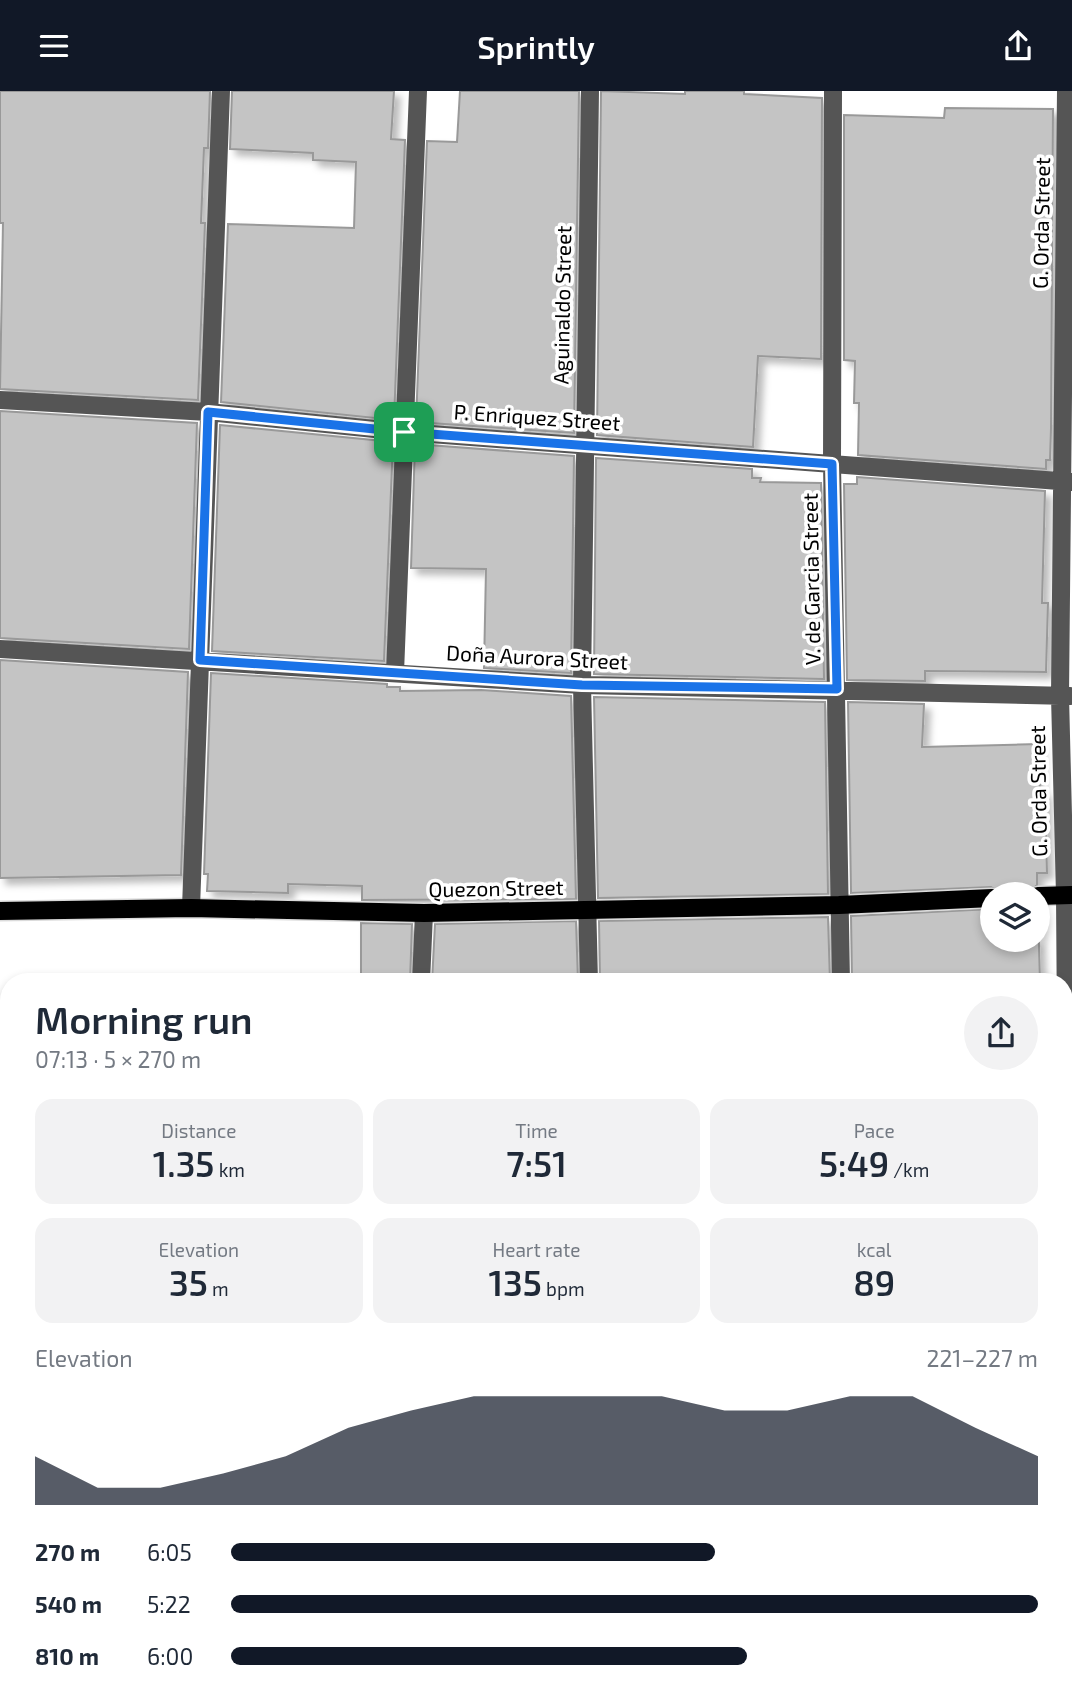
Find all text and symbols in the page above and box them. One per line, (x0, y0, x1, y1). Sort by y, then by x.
icon: menu (35, 27, 73, 65)
text: Sprintly (477, 27, 595, 65)
icon: share (999, 27, 1037, 65)
street label: G. Orda Street (1027, 157, 1054, 289)
street label: Aguinaldo Street (548, 225, 575, 385)
street label: P. Enriquez Street (453, 398, 621, 435)
pin (374, 402, 434, 462)
icon: arrive (385, 413, 423, 451)
street label: V. de Garcia Street (796, 493, 825, 665)
street label: Doña Aurora Street (446, 639, 629, 674)
street label: G. Orda Street (1024, 725, 1051, 857)
street label: Quezon Street (428, 874, 564, 902)
map controls (980, 882, 1050, 952)
button: layers (980, 882, 1050, 952)
text: Morning run (35, 996, 253, 1042)
button: share (964, 996, 1038, 1070)
text: 07:13 · 5 × 270 m (35, 1045, 201, 1073)
text: Distance (161, 1119, 236, 1142)
text: Time (515, 1119, 558, 1142)
text: Pace (854, 1119, 895, 1142)
text: 1.35 (153, 1142, 214, 1184)
text: 7:51 (506, 1142, 567, 1184)
text: 5:49 (819, 1142, 889, 1184)
text: km (214, 1158, 245, 1181)
text: /km (889, 1158, 929, 1181)
text: Elevation (159, 1238, 239, 1261)
text: Heart rate (493, 1238, 580, 1261)
text: kcal (857, 1238, 892, 1261)
text: 35 (169, 1261, 208, 1303)
text: 135 (488, 1261, 542, 1303)
text: 89 (853, 1261, 895, 1303)
text: m (208, 1277, 229, 1300)
text: bpm (542, 1277, 585, 1300)
text: Elevation (35, 1344, 133, 1372)
text: 221–227 m (926, 1344, 1038, 1372)
text: 270 m (35, 1538, 100, 1566)
text: 6:05 (147, 1538, 192, 1566)
text: 540 m (35, 1590, 102, 1618)
text: 5:22 (147, 1590, 191, 1618)
text: 810 m (35, 1642, 99, 1670)
text: 6:00 (147, 1642, 193, 1670)

